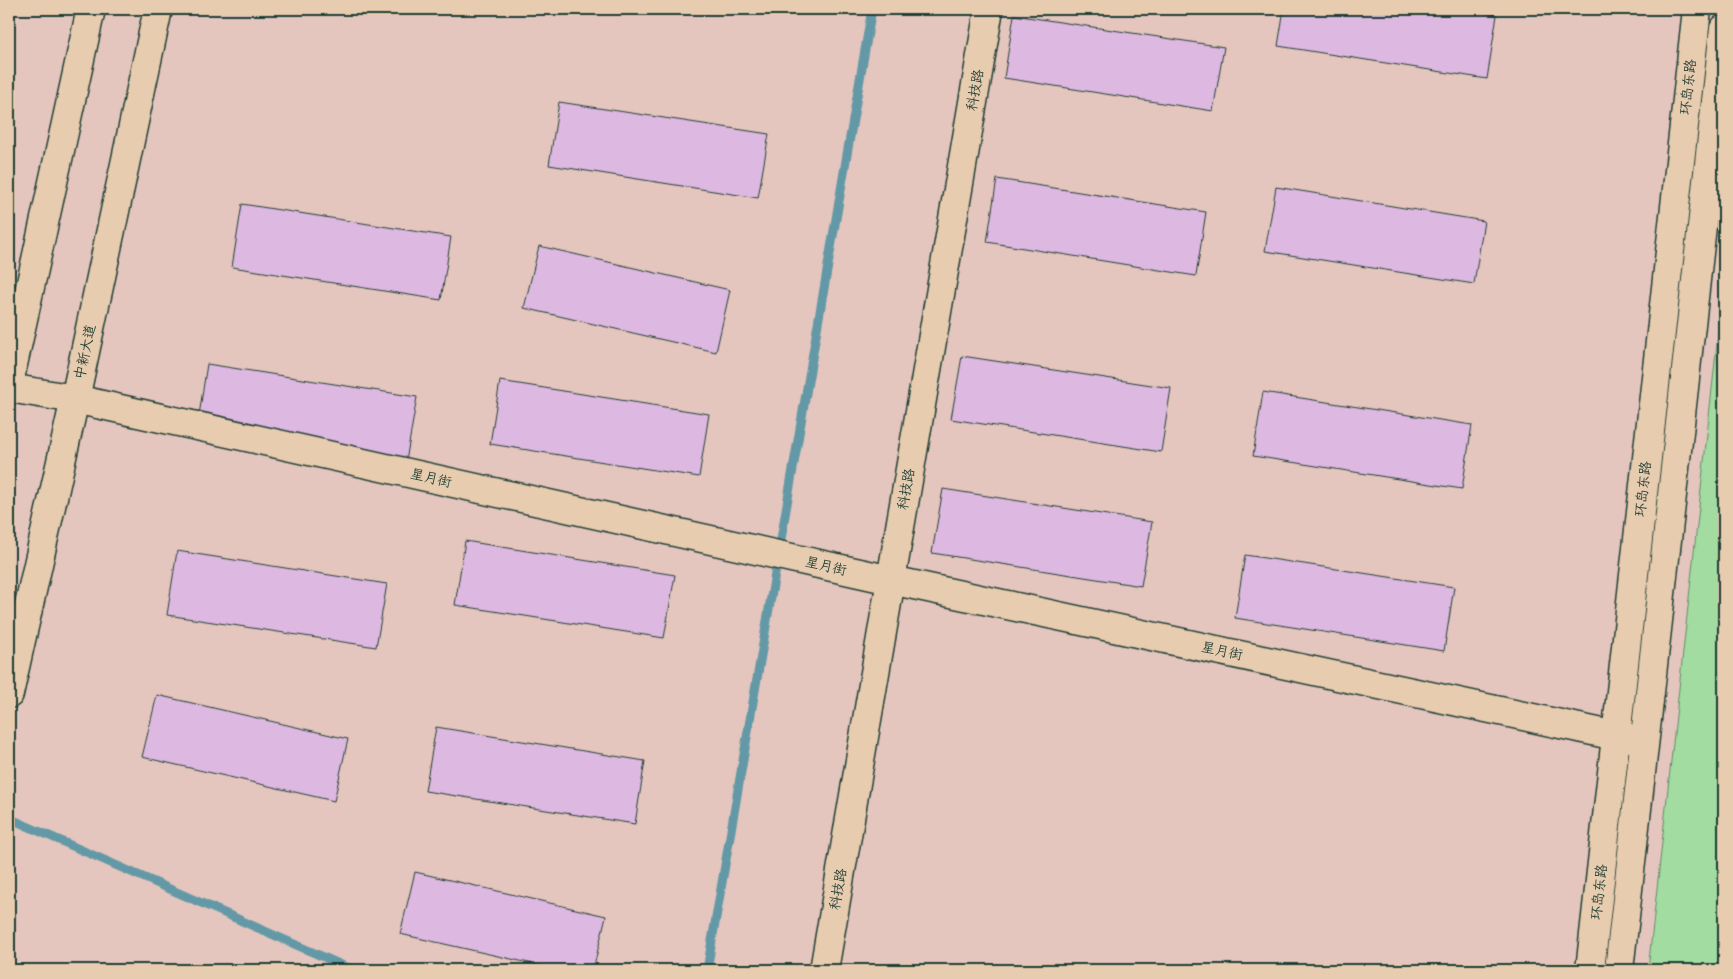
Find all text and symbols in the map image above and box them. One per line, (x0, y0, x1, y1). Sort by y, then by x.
street label: 环岛东路 (1677, 58, 1699, 116)
street label: 科技路 (963, 68, 987, 112)
street label: 中新大道 (71, 323, 99, 381)
street label: 环岛东路 (1632, 460, 1654, 518)
street label: 星月街 (409, 465, 453, 491)
street label: 科技路 (894, 467, 918, 511)
street label: 星月街 (804, 553, 848, 579)
street label: 星月街 (1200, 638, 1244, 664)
street label: 环岛东路 (1588, 863, 1610, 921)
street label: 科技路 (826, 867, 850, 911)

